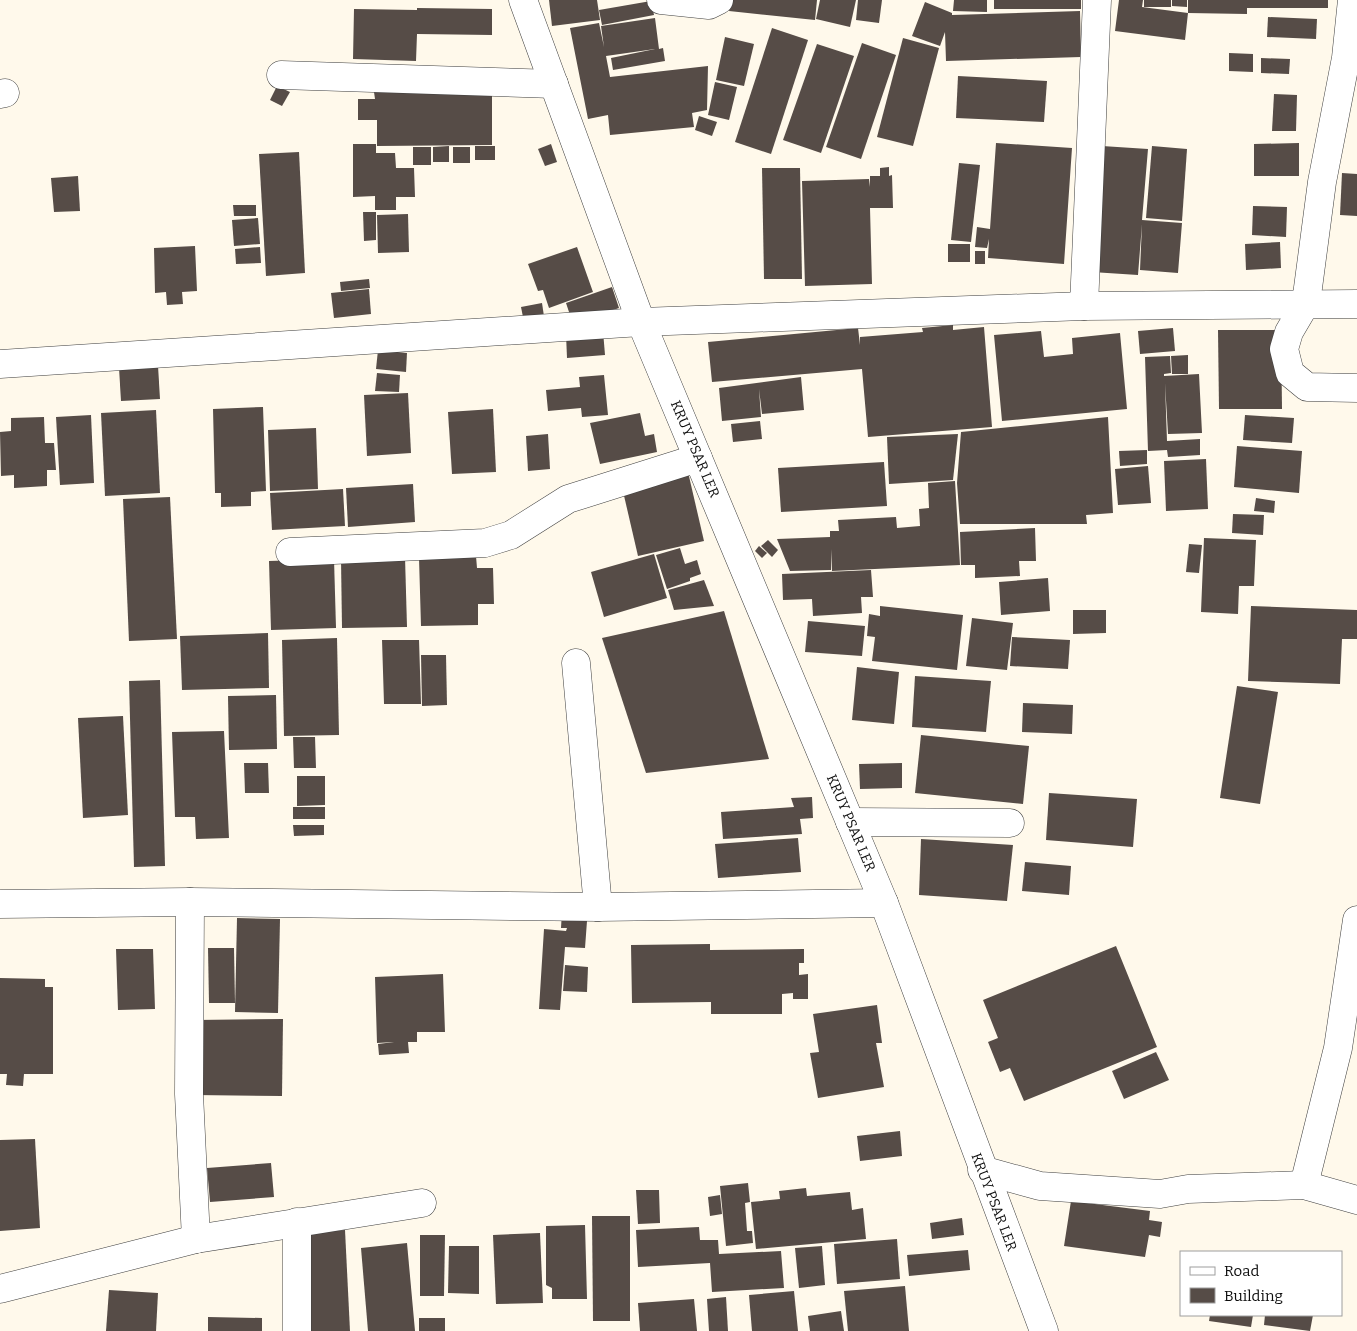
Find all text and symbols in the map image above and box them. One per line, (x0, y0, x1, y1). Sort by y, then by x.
street label: KRUY PSAR LER (667, 398, 723, 500)
street label: KRUY PSAR LER (823, 772, 879, 874)
street label: KRUY PSAR LER (967, 1151, 1021, 1253)
legend (1180, 1251, 1342, 1316)
text: Road (1224, 1262, 1259, 1280)
text: Building (1224, 1287, 1283, 1305)

